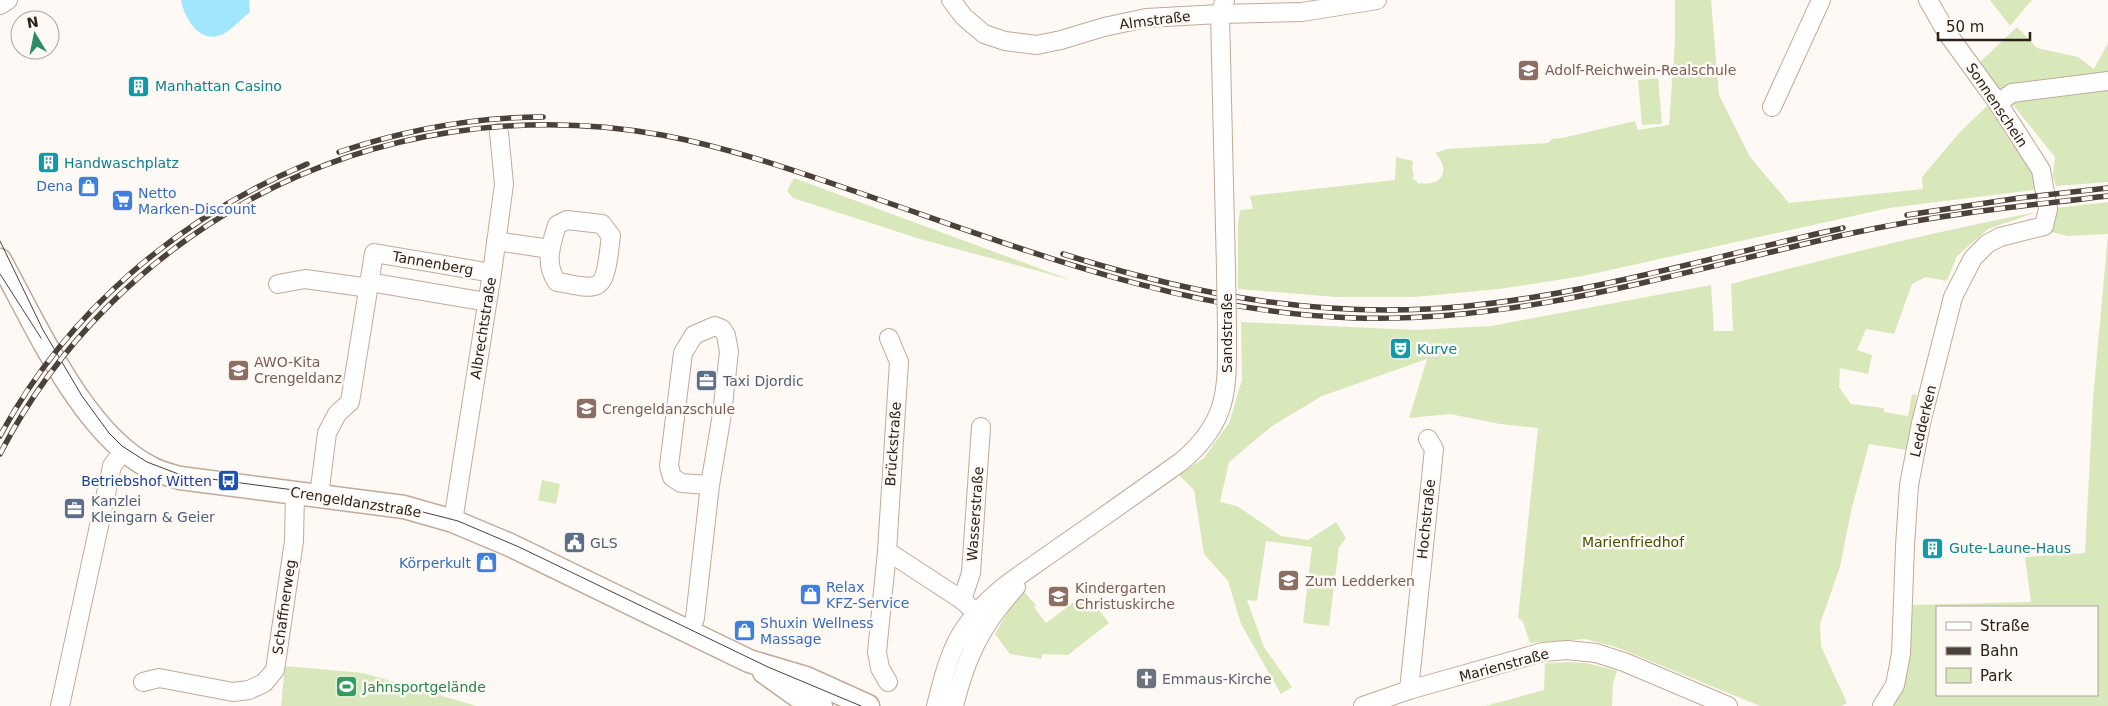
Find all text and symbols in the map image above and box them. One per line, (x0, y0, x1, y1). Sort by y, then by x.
street label: Almstraße (1118, 8, 1192, 32)
north arrow (10, 10, 60, 60)
scale bar (1938, 10, 2030, 42)
text: N (26, 13, 40, 31)
text: 50 m (1946, 18, 1984, 36)
school or university icon: Adolf-Reichwein-Realschule (1517, 58, 1541, 82)
street label: Sonnenschein (1963, 60, 2031, 150)
place label: Adolf-Reichwein-Realschule (1545, 62, 1736, 78)
building icon: Manhattan Casino (127, 74, 151, 98)
place label: Manhattan Casino (155, 78, 282, 94)
building icon: Handwaschplatz (36, 151, 60, 175)
place label: Handwaschplatz (64, 155, 179, 171)
shop icon: Dena (77, 174, 101, 198)
place label: Dena (36, 178, 73, 194)
place label: Netto Marken-Discount (138, 185, 257, 217)
supermarket icon: Netto Marken-Discount (110, 189, 134, 213)
street label: Tannenberg (390, 248, 475, 278)
street label: Albrechtstraße (467, 276, 499, 380)
street label: Sandstraße (1219, 293, 1235, 373)
theatre icon: Kurve (1389, 337, 1413, 361)
place label: Kurve (1417, 341, 1457, 357)
place label: AWO-Kita Crengeldanz (254, 354, 342, 386)
school or university icon: AWO-Kita Crengeldanz (226, 358, 250, 382)
office icon: Taxi Djordic (695, 369, 719, 393)
place label: Taxi Djordic (722, 373, 804, 389)
street label: Ledderken (1907, 383, 1939, 459)
school or university icon: Crengeldanzschule (574, 397, 598, 421)
place label: Crengeldanzschule (602, 401, 735, 417)
street label: Brückstraße (882, 401, 904, 487)
street label: Wasserstraße (964, 466, 986, 562)
bus stop icon: Betriebshof Witten (216, 469, 240, 493)
place label: Betriebshof Witten (81, 473, 212, 489)
street label: Hochstraße (1414, 478, 1438, 560)
street label: Crengeldanzstraße (289, 484, 423, 520)
place label: Kanzlei Kleingarn & Geier (91, 493, 215, 525)
office icon: Kanzlei Kleingarn & Geier (63, 497, 87, 521)
public building icon: GLS (562, 531, 586, 555)
park label: Marienfriedhof (1582, 534, 1685, 550)
place label: GLS (590, 535, 618, 551)
building icon: Gute-Laune-Haus (1921, 536, 1945, 560)
place label: Gute-Laune-Haus (1949, 540, 2071, 556)
shop icon: Körperkult (475, 551, 499, 575)
place label: Körperkult (399, 555, 472, 571)
street label: Schaffnerweg (269, 558, 299, 656)
school or university icon: Zum Ledderken (1277, 569, 1301, 593)
place label: Zum Ledderken (1305, 573, 1415, 589)
place label: Relax KFZ-Service (826, 579, 909, 611)
place label: Kindergarten Christuskirche (1075, 580, 1175, 612)
shop icon: Relax KFZ-Service (798, 583, 822, 607)
school or university icon: Kindergarten Christuskirche (1047, 584, 1071, 608)
legend (1936, 606, 2098, 696)
place label: Shuxin Wellness Massage (760, 615, 874, 647)
text: Straße (1980, 617, 2029, 635)
shop icon: Shuxin Wellness Massage (732, 619, 756, 643)
text: Bahn (1980, 642, 2019, 660)
street label: Marienstraße (1457, 645, 1551, 685)
church icon: Emmaus-Kirche (1134, 667, 1158, 691)
text: Park (1980, 667, 2013, 685)
place label: Emmaus-Kirche (1162, 671, 1272, 687)
sports icon: Jahnsportgelände (335, 675, 359, 699)
place label: Jahnsportgelände (362, 679, 486, 695)

